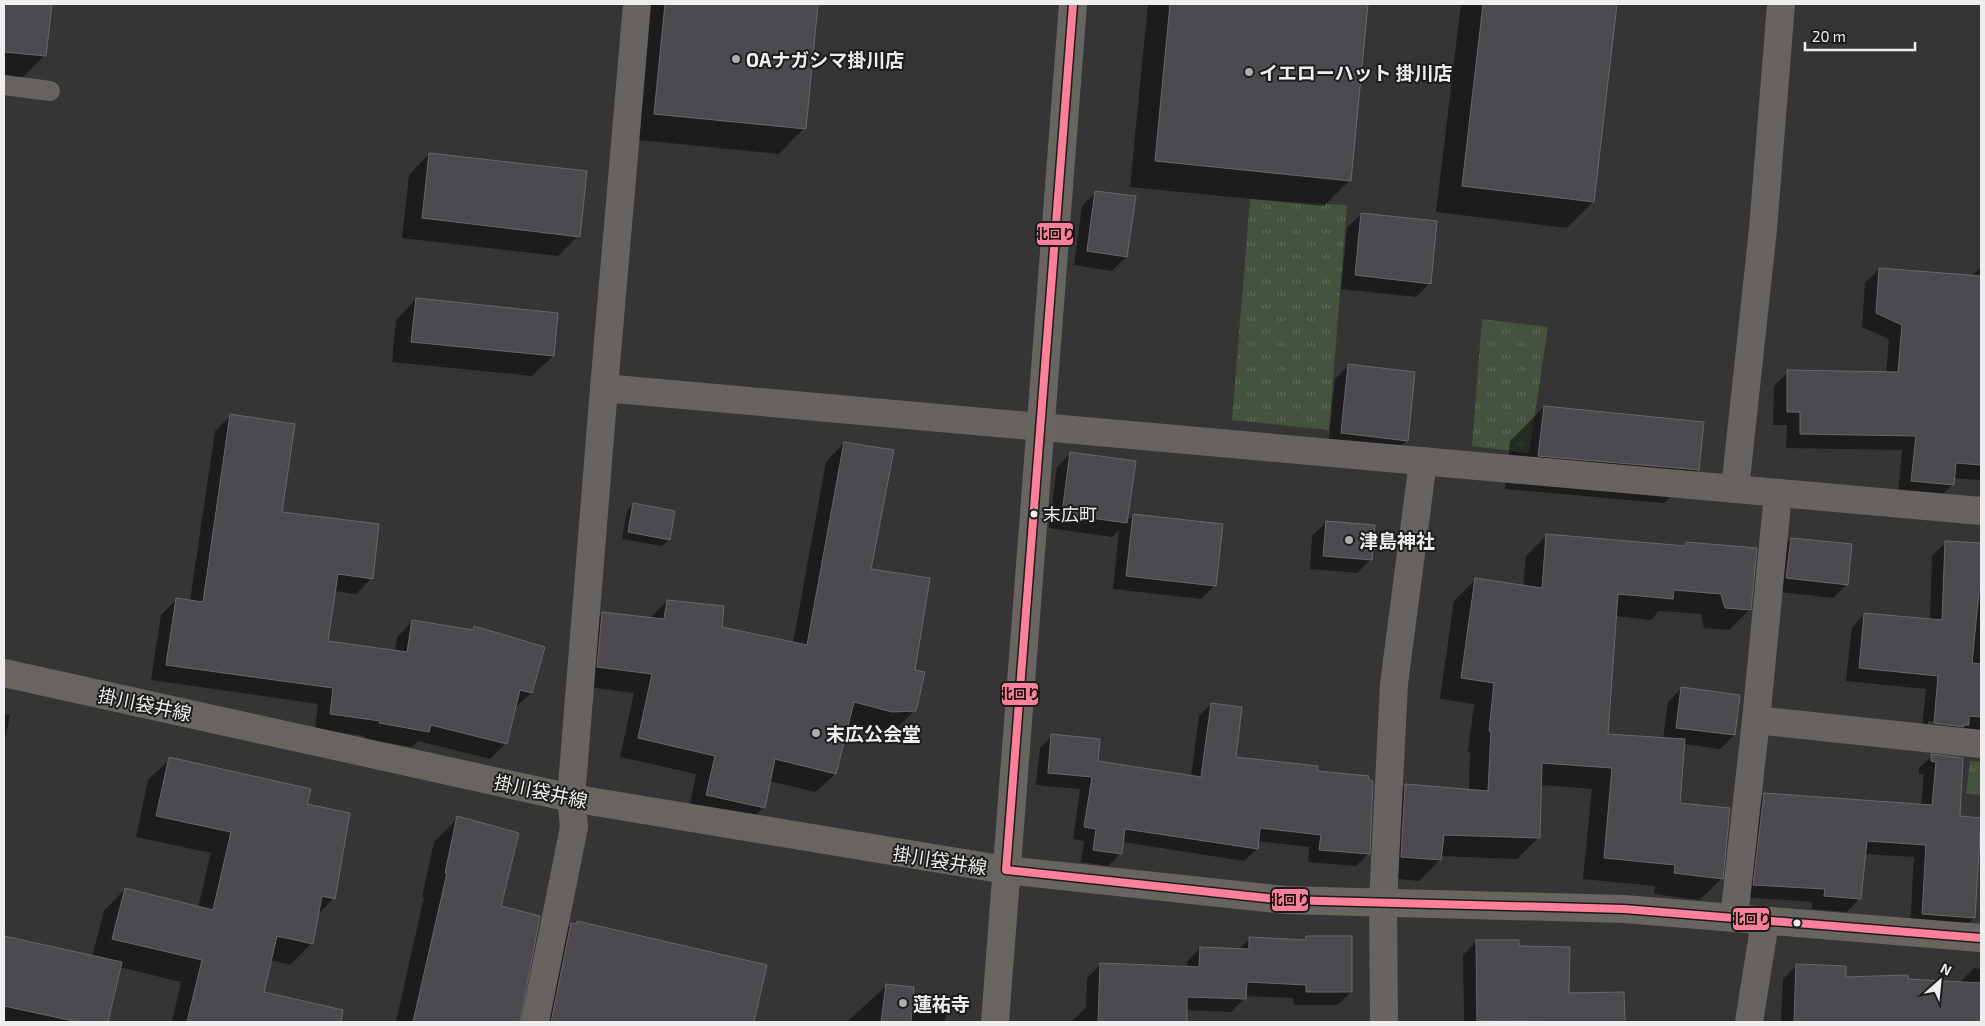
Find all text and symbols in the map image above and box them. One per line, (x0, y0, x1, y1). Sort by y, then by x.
scale bar (1805, 20, 1915, 52)
text: 20 m (1812, 27, 1846, 45)
place label: OAナガシマ掛川店 (746, 48, 904, 71)
marker: OAナガシマ掛川店 (730, 53, 742, 65)
place label: イエローハット 掛川店 (1259, 61, 1453, 84)
marker: イエローハット 掛川店 (1243, 66, 1255, 78)
line badge: 北回り (1036, 222, 1074, 246)
text: 北回り (1034, 225, 1076, 242)
place label: 末広町 (1043, 503, 1097, 525)
marker: 末広町 (1029, 509, 1039, 519)
place label: 津島神社 (1359, 529, 1435, 552)
marker: 津島神社 (1343, 534, 1355, 546)
line badge: 北回り (1001, 682, 1039, 706)
street label: 掛川袋井線 (96, 683, 194, 725)
text: 北回り (999, 685, 1041, 702)
place label: 末広公会堂 (826, 722, 921, 745)
marker: 末広公会堂 (810, 727, 822, 739)
street label: 掛川袋井線 (492, 770, 590, 812)
street label: 掛川袋井線 (891, 841, 989, 879)
line badge: 北回り (1271, 888, 1309, 912)
text: 北回り (1269, 891, 1311, 908)
line badge: 北回り (1732, 907, 1770, 931)
text: 北回り (1730, 910, 1772, 927)
unlabelled marker (1792, 918, 1802, 928)
north arrow (1915, 956, 1965, 1006)
text: N (1938, 959, 1954, 979)
place label: 蓮祐寺 (913, 992, 970, 1015)
marker: 蓮祐寺 (897, 997, 909, 1009)

